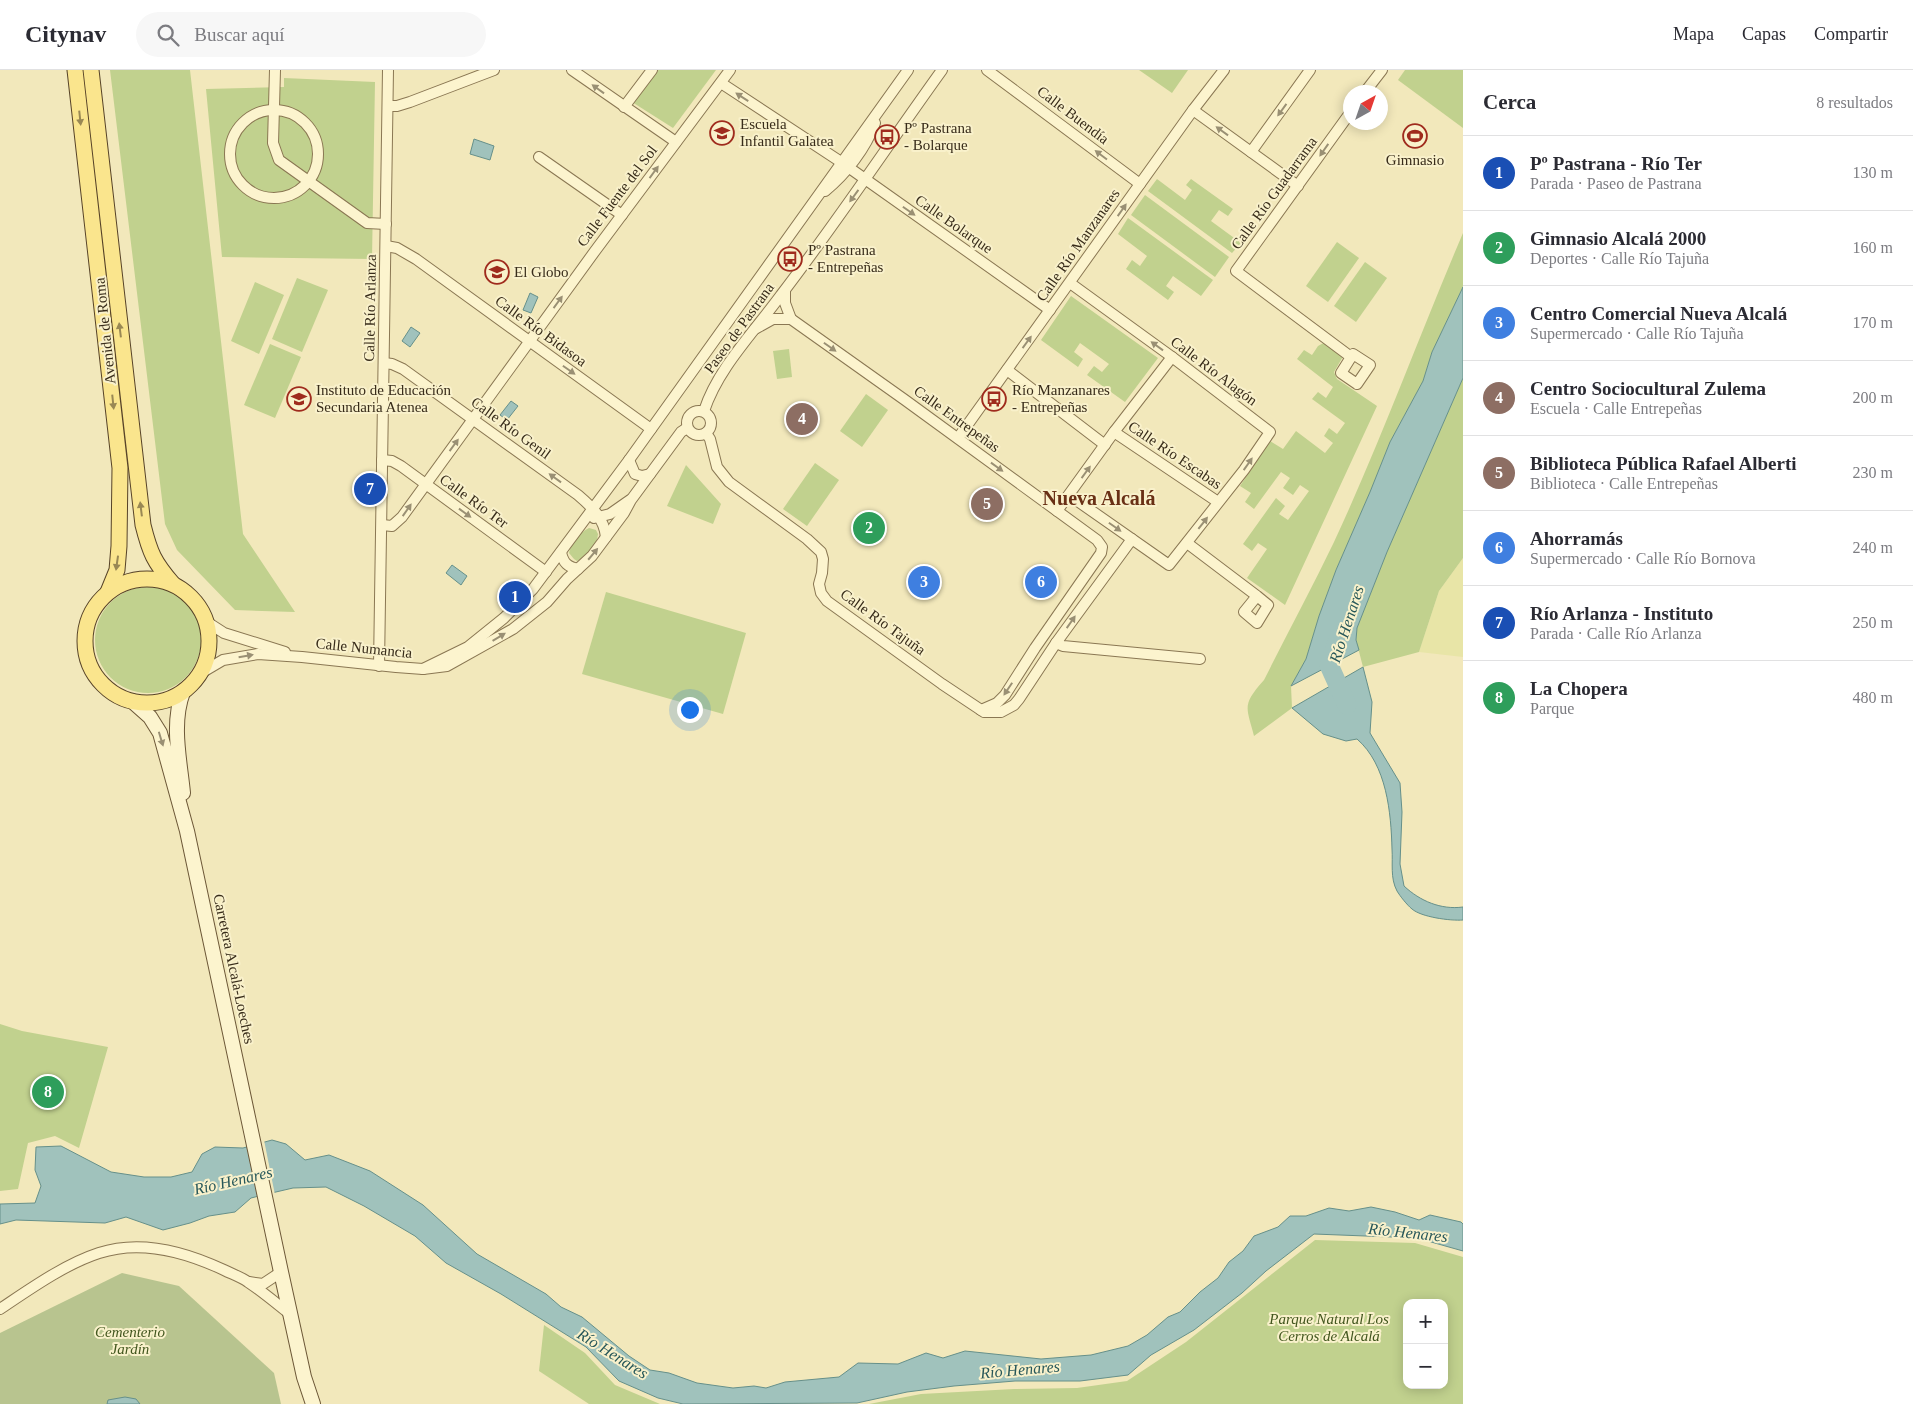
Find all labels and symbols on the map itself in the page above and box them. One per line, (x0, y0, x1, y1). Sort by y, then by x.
street label: Calle Buendía (1034, 83, 1112, 147)
one-way arrow (591, 84, 605, 94)
north arrow (1343, 85, 1388, 130)
one-way arrow (735, 92, 749, 101)
one-way arrow (1277, 103, 1287, 116)
one-way arrow (76, 111, 84, 127)
place label: Escuela Infantil Galatea (740, 116, 834, 149)
school or university icon: Escuela Infantil Galatea (709, 120, 735, 146)
place label: Pº Pastrana - Bolarque (904, 120, 972, 153)
sports icon: Gimnasio (1402, 123, 1428, 149)
bus stop icon: Pº Pastrana - Bolarque (874, 124, 900, 150)
one-way arrow (1215, 126, 1229, 136)
street label: Calle Río Guadarrama (1228, 133, 1320, 252)
street label: Calle Fuente del Sol (574, 142, 660, 250)
one-way arrow (1319, 143, 1329, 156)
one-way arrow (1095, 149, 1108, 160)
place label: Gimnasio (1386, 152, 1444, 168)
one-way arrow (649, 165, 659, 178)
street label: Calle Río Manzanares (1033, 186, 1123, 304)
one-way arrow (848, 189, 859, 202)
street label: Calle Bolarque (912, 192, 996, 257)
one-way arrow (1117, 203, 1127, 216)
one-way arrow (902, 205, 915, 216)
place label: Pº Pastrana - Entrepeñas (808, 242, 884, 275)
bus stop icon: Pº Pastrana - Entrepeñas (777, 246, 803, 272)
street label: Calle Río Arlanza (361, 254, 379, 362)
school or university icon: El Globo (484, 259, 510, 285)
place label: El Globo (514, 264, 569, 280)
street label: Avenida de Roma (91, 277, 119, 385)
street label: Paseo de Pastrana (701, 280, 777, 376)
street label: Calle Río Bidasoa (492, 292, 590, 370)
one-way arrow (553, 295, 563, 309)
one-way arrow (116, 321, 124, 337)
street label: Calle Río Alagón (1168, 333, 1261, 409)
one-way arrow (1022, 335, 1032, 349)
one-way arrow (1150, 341, 1164, 351)
one-way arrow (823, 342, 837, 352)
one-way arrow (562, 365, 576, 375)
place label: Instituto de Educación Secundaria Atenea (316, 382, 451, 415)
place label: Río Manzanares - Entrepeñas (1012, 382, 1110, 415)
street label: Calle Entrepeñas (911, 383, 1003, 456)
school or university icon: Instituto de Educación Secundaria Atenea (286, 386, 312, 412)
bus stop icon: Río Manzanares - Entrepeñas (981, 386, 1007, 412)
one-way arrow (109, 394, 117, 410)
street label: Calle Río Genil (468, 394, 554, 462)
pin: 4 (786, 400, 818, 438)
street label: Calle Río Escabas (1125, 418, 1225, 492)
one-way arrow (449, 438, 459, 452)
one-way arrow (1243, 457, 1253, 471)
one-way arrow (990, 462, 1004, 472)
one-way arrow (1080, 466, 1091, 479)
pin: 7 (354, 470, 386, 508)
street label: Calle Río Ter (437, 471, 511, 531)
one-way arrow (548, 473, 562, 483)
pin: 5 (971, 485, 1003, 523)
district label: Nueva Alcalá (1043, 487, 1155, 509)
one-way arrow (137, 500, 145, 516)
one-way arrow (402, 503, 412, 517)
one-way arrow (458, 508, 471, 518)
pin: 2 (853, 509, 885, 547)
one-way arrow (1197, 516, 1208, 529)
one-way arrow (1108, 522, 1122, 532)
one-way arrow (587, 548, 598, 560)
one-way arrow (113, 556, 121, 572)
pin: 3 (908, 563, 940, 601)
pin: 6 (1025, 563, 1057, 601)
pin: 1 (499, 578, 531, 616)
water label: Río Henares (1326, 584, 1367, 666)
street label: Calle Río Tajuña (837, 586, 929, 658)
one-way arrow (1066, 615, 1076, 629)
one-way arrow (493, 633, 506, 642)
street label: Calle Numancia (315, 635, 413, 661)
one-way arrow (238, 652, 254, 660)
one-way arrow (1004, 683, 1013, 696)
your location (677, 697, 703, 723)
one-way arrow (158, 731, 165, 746)
street label: Carretera Alcalá-Loeches (210, 893, 258, 1046)
pin: 8 (32, 1073, 64, 1111)
water label: Río Henares (191, 1163, 274, 1198)
water label: Río Henares (1366, 1220, 1449, 1245)
park label: Parque Natural Los Cerros de Alcalá (1268, 1311, 1389, 1344)
park label: Cementerio Jardín (95, 1324, 165, 1357)
water label: Río Henares (574, 1325, 651, 1382)
water label: Río Henares (979, 1358, 1061, 1382)

